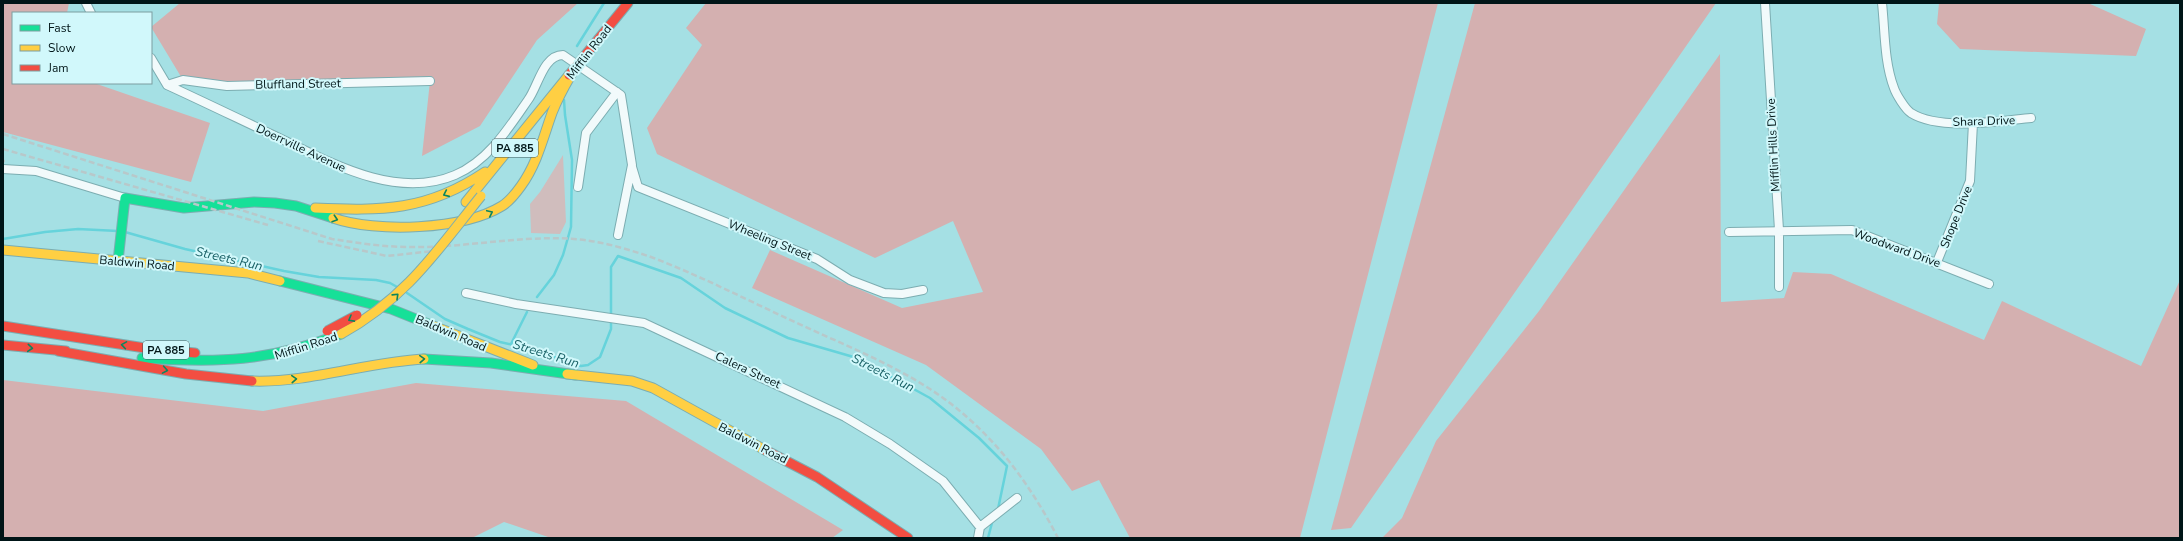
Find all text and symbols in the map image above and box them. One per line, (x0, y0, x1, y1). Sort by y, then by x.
legend (12, 12, 152, 84)
text: Fast (48, 20, 71, 36)
street label: Mifflin Road (563, 21, 615, 83)
text: Slow (48, 40, 76, 56)
text: Jam (47, 60, 69, 76)
street label: Bluffland Street (255, 75, 342, 93)
street label: Mifflin Hills Drive (1763, 98, 1783, 192)
street label: Shara Drive (1952, 112, 2016, 130)
street label: Doerrville Avenue (254, 120, 348, 176)
road number: PA 885 (492, 139, 538, 157)
street label: Shope Drive (1936, 184, 1976, 250)
one-way arrow (442, 189, 450, 197)
one-way arrow (487, 209, 494, 217)
one-way arrow (331, 214, 338, 223)
street label: Wheeling Street (726, 216, 815, 264)
street label: Woodward Drive (1851, 225, 1943, 271)
water label: Streets Run (194, 243, 264, 275)
street label: Baldwin Road (99, 252, 175, 274)
one-way arrow (391, 293, 399, 301)
street label: Baldwin Road (413, 311, 489, 355)
one-way arrow (348, 314, 355, 321)
street label: Mifflin Road (273, 328, 339, 364)
water label: Streets Run (511, 335, 581, 373)
one-way arrow (121, 341, 127, 350)
road number: PA 885 (143, 341, 189, 359)
one-way arrow (27, 343, 33, 352)
street label: Calera Street (713, 348, 784, 392)
water label: Streets Run (848, 349, 918, 397)
one-way arrow (419, 355, 425, 364)
one-way arrow (162, 365, 168, 373)
one-way arrow (291, 375, 297, 384)
street label: Baldwin Road (716, 419, 790, 467)

